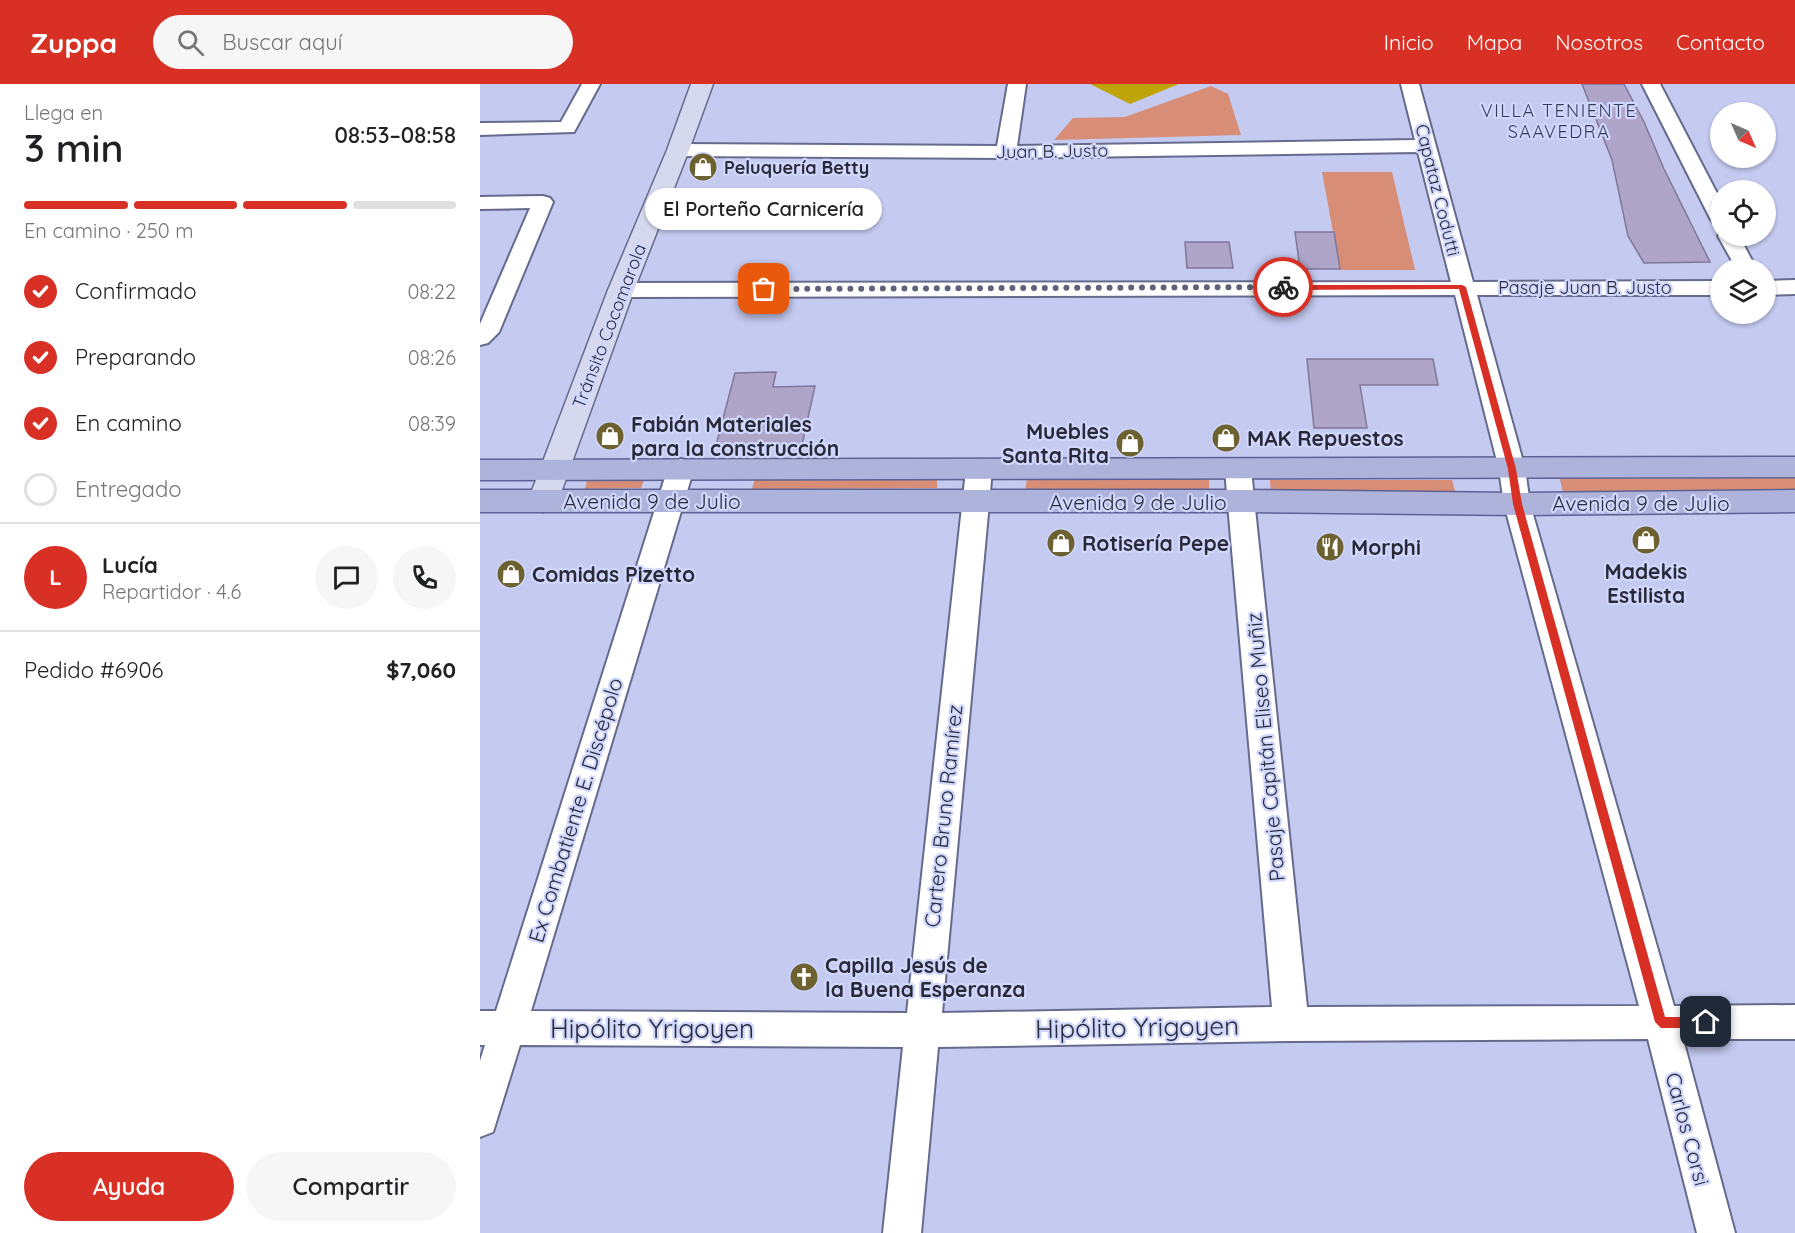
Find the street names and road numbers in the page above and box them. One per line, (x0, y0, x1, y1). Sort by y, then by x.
street label: Capataz Codutti (1410, 122, 1466, 258)
street label: Juan B. Justo (996, 139, 1108, 163)
street label: Tránsito Cocomarola (567, 240, 651, 412)
street label: Pasaje Juan B. Justo (1498, 276, 1672, 299)
street label: Avenida 9 de Julio (563, 488, 741, 514)
street label: Avenida 9 de Julio (1049, 489, 1227, 515)
street label: Avenida 9 de Julio (1552, 490, 1730, 516)
street label: Pasaje Capitán Eliseo Muñiz (1240, 611, 1290, 883)
street label: Ex Combatiente E. Discépolo (522, 675, 628, 945)
street label: Cartero Bruno Ramírez (918, 703, 968, 929)
street label: Hipólito Yrigoyen (1035, 1009, 1239, 1045)
street label: Hipólito Yrigoyen (550, 1012, 754, 1045)
street label: Carlos Corsi (1660, 1069, 1716, 1189)

